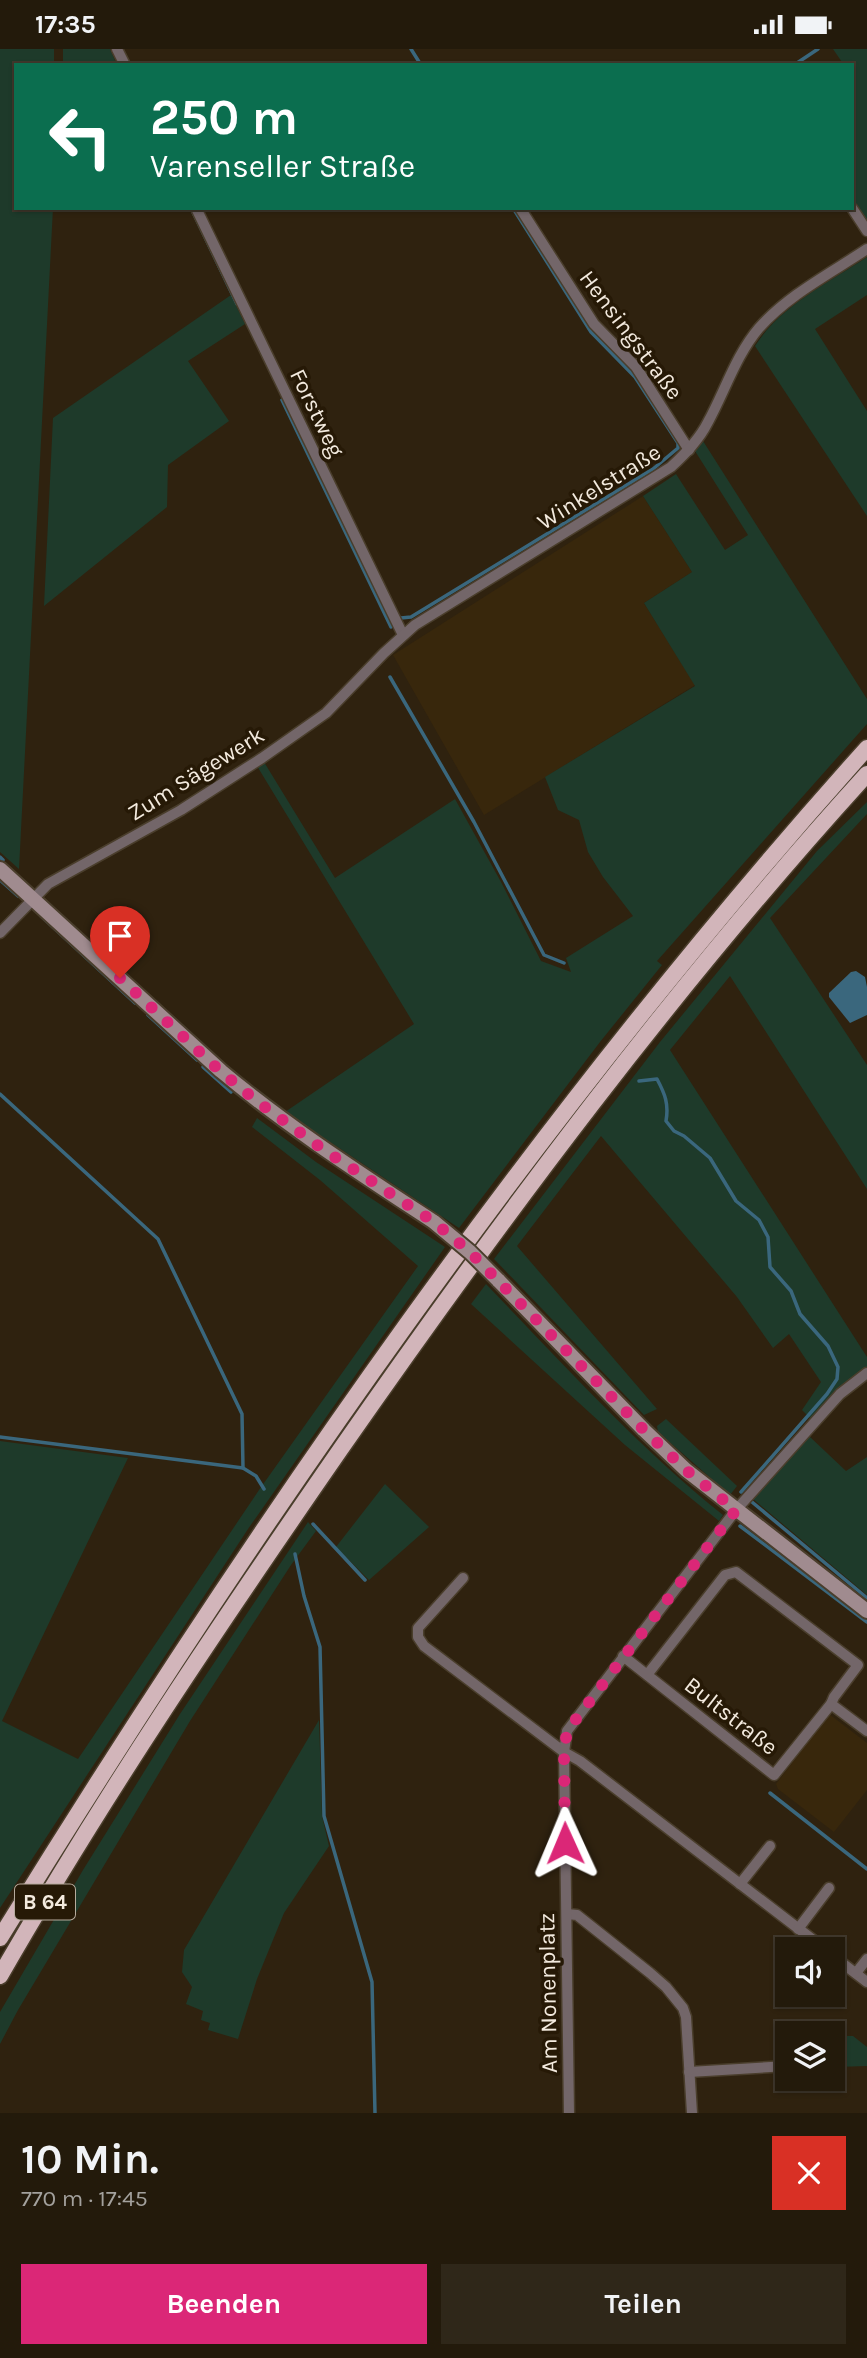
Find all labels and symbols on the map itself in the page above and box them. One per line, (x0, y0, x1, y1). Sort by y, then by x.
street label: Hensingstraße (574, 265, 688, 405)
street label: Forstweg (284, 365, 350, 461)
street label: Winkelstraße (532, 438, 666, 536)
street label: Zum Sägewerk (123, 721, 269, 827)
pin (90, 906, 150, 978)
street label: Bultstraße (679, 1671, 783, 1761)
position arrow (528, 1806, 602, 1880)
road number: B 64 (15, 1885, 75, 1919)
street label: Am Nonenplatz (533, 1913, 563, 2073)

